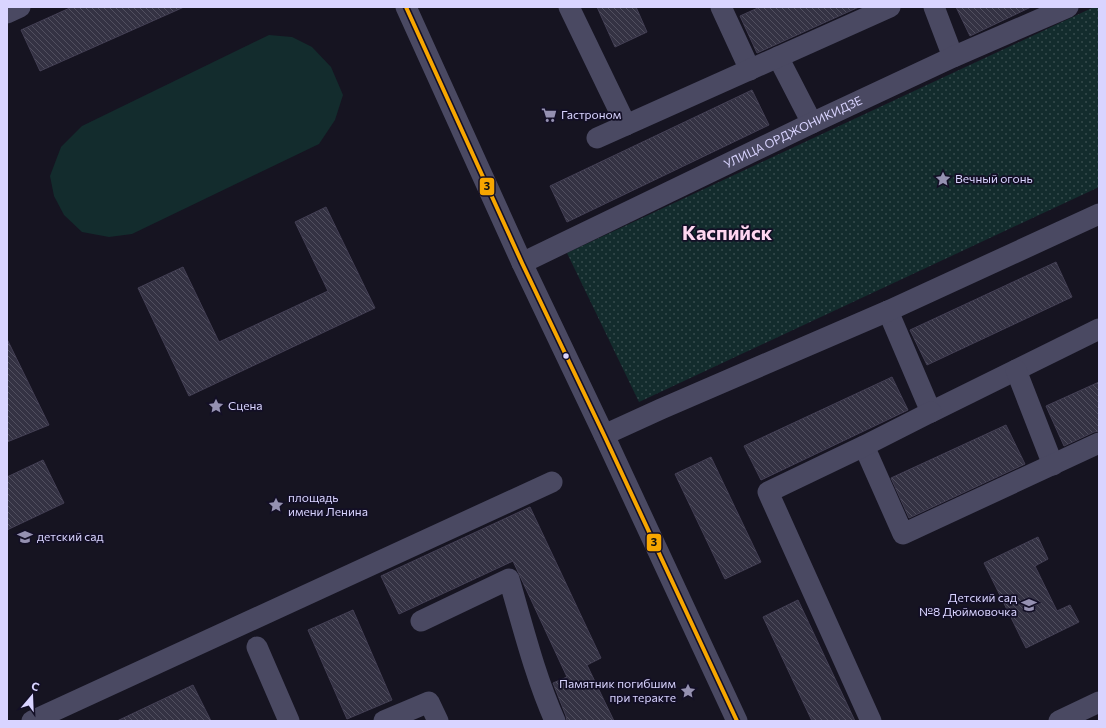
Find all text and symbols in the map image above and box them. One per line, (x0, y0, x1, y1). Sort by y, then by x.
street label: УЛИЦА ОРДЖОНИКИДЗЕ (721, 93, 864, 170)
supermarket icon: Гастроном (540, 106, 558, 124)
place label: Гастроном (561, 107, 621, 121)
place icon: Вечный огонь (934, 170, 952, 188)
place label: Вечный огонь (955, 171, 1033, 185)
line badge: 3 (479, 177, 495, 196)
text: 3 (484, 179, 490, 192)
district label: Каспийск (682, 220, 773, 244)
unlabelled marker (561, 351, 571, 361)
place icon: Сцена (207, 397, 225, 415)
place label: Сцена (228, 398, 263, 412)
place label: площадь имени Ленина (288, 490, 368, 518)
place icon: площадь имени Ленина (267, 496, 285, 514)
school or university icon: детский сад (16, 528, 34, 546)
place label: детский сад (37, 529, 104, 543)
line badge: 3 (646, 533, 662, 552)
text: 3 (651, 535, 657, 548)
place label: Детский сад №8 Дюймовочка (919, 590, 1017, 618)
school or university icon: Детский сад №8 Дюймовочка (1020, 596, 1038, 614)
north arrow (12, 676, 52, 716)
place label: Памятник погибшим при теракте (559, 676, 676, 704)
text: С (30, 679, 42, 694)
place icon: Памятник погибшим при теракте (679, 682, 697, 700)

